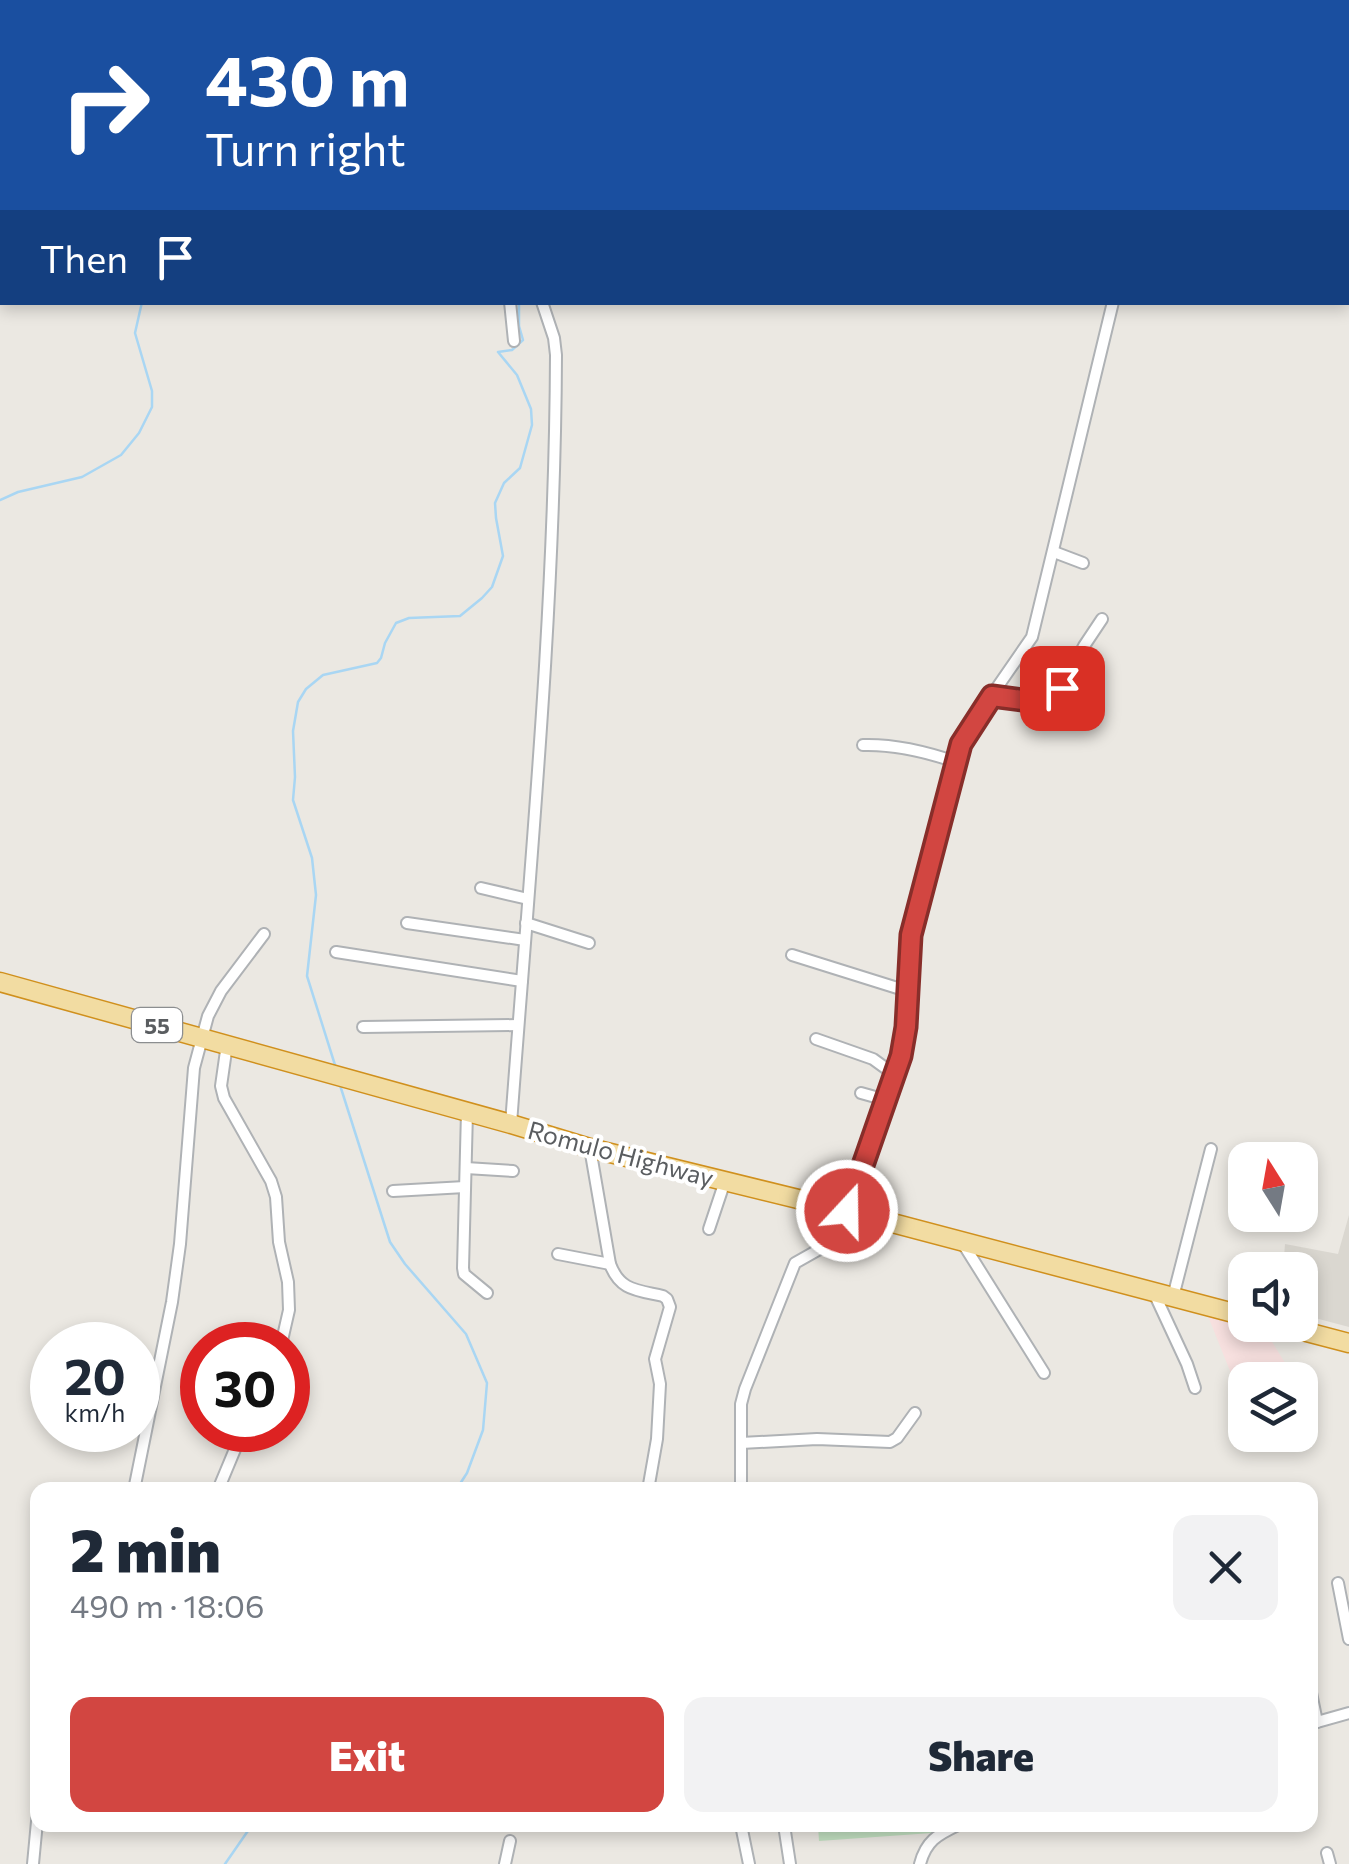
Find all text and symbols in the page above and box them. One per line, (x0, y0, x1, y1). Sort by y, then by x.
text: 430 m (205, 35, 410, 120)
icon: right (40, 40, 170, 170)
text: Turn right (205, 120, 406, 175)
icon: arrive (148, 230, 203, 285)
text: Then (40, 234, 128, 281)
pin (1020, 646, 1105, 731)
icon: arrive (1035, 661, 1090, 716)
road number: 55 (132, 1008, 182, 1042)
street label: Romulo Highway (525, 1114, 717, 1192)
north arrow (1228, 1142, 1318, 1232)
map controls (1228, 1142, 1318, 1452)
position arrow (795, 1159, 899, 1263)
button: sound (1228, 1252, 1318, 1342)
speed limit sign: 30 (180, 1322, 310, 1452)
text: 20 (64, 1344, 126, 1405)
button: layers (1228, 1362, 1318, 1452)
text: km/h (65, 1397, 125, 1427)
text: 2 min (70, 1511, 221, 1584)
button: close (1173, 1515, 1278, 1620)
text: 490 m · 18:06 (70, 1585, 264, 1625)
button: Exit (70, 1697, 664, 1812)
button: Share (684, 1697, 1278, 1812)

